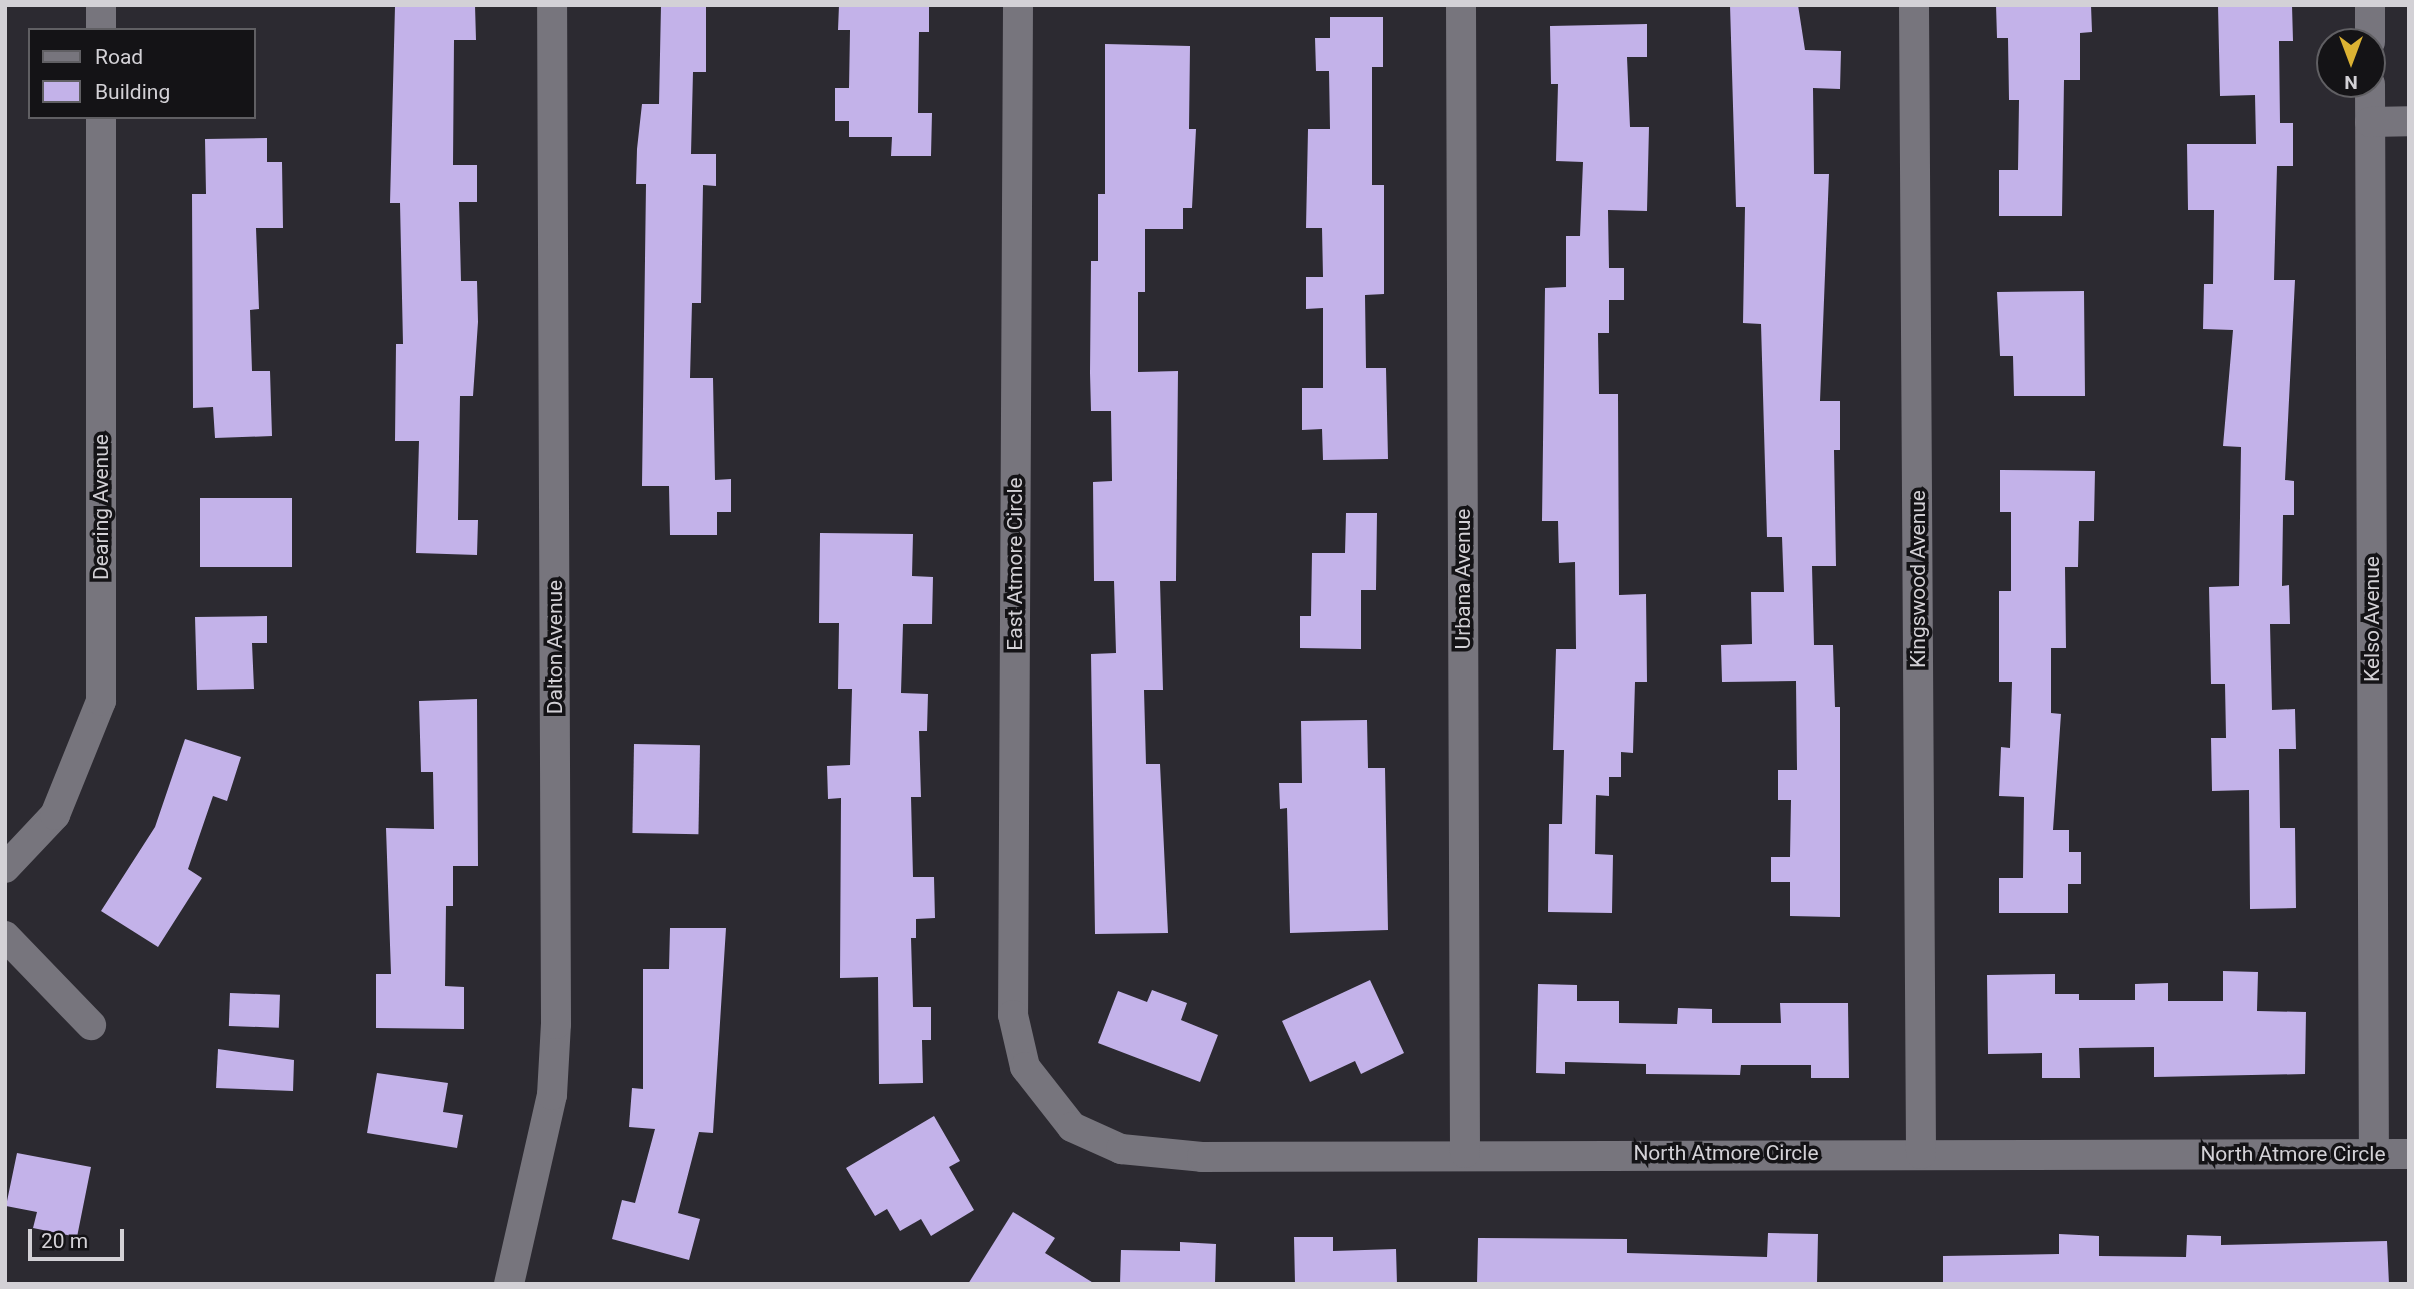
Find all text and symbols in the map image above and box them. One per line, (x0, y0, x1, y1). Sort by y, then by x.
legend (28, 28, 256, 119)
north arrow (2316, 28, 2386, 98)
text: Road (95, 45, 143, 69)
text: N (2344, 71, 2358, 94)
text: Building (95, 80, 170, 104)
street label: Dearing Avenue (88, 434, 114, 580)
street label: East Atmore Circle (1002, 477, 1028, 651)
street label: Kingswood Avenue (1905, 490, 1931, 668)
street label: Urbana Avenue (1450, 509, 1476, 649)
street label: Kelso Avenue (2359, 556, 2385, 682)
street label: Dalton Avenue (542, 580, 568, 714)
street label: North Atmore Circle (1633, 1140, 1819, 1166)
street label: North Atmore Circle (2200, 1141, 2386, 1167)
scale bar (32, 1216, 128, 1260)
text: 20 m (41, 1229, 88, 1253)

